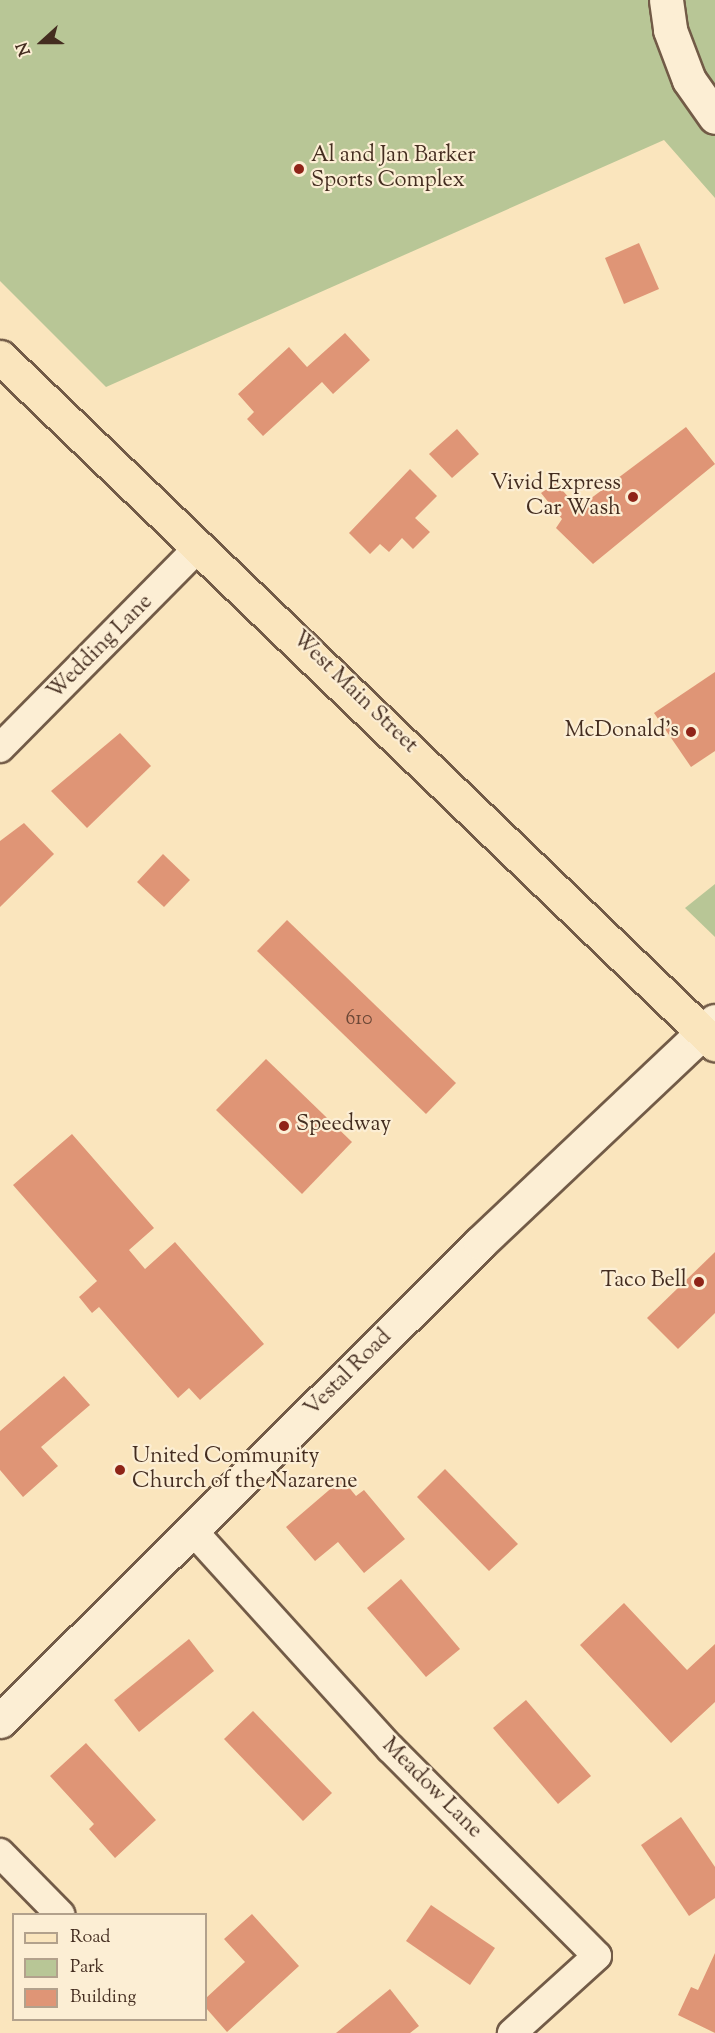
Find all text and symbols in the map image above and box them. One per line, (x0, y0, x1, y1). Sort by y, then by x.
north arrow (12, 12, 72, 72)
text: N (12, 39, 38, 59)
place label: Al and Jan Barker Sports Complex (311, 143, 476, 194)
marker: Al and Jan Barker Sports Complex (292, 162, 306, 176)
place label: Vivid Express Car Wash (491, 471, 621, 522)
marker: Vivid Express Car Wash (626, 490, 640, 504)
street label: Wedding Lane (43, 590, 159, 706)
street label: West Main Street (286, 626, 422, 760)
place label: McDonald's (565, 719, 679, 745)
marker: McDonald's (684, 725, 698, 739)
house number: 610 (346, 1007, 372, 1031)
place label: Speedway (296, 1113, 391, 1139)
marker: Speedway (277, 1119, 291, 1133)
place label: Taco Bell (601, 1269, 687, 1295)
marker: Taco Bell (692, 1275, 706, 1289)
street label: Vestal Road (300, 1325, 398, 1423)
place label: United Community Church of the Nazarene (132, 1444, 358, 1496)
marker: United Community Church of the Nazarene (113, 1463, 127, 1477)
street label: Meadow Lane (375, 1733, 487, 1845)
legend (12, 1913, 207, 2021)
text: Road (70, 1925, 110, 1951)
text: Park (70, 1955, 104, 1981)
text: Building (70, 1985, 136, 2011)

